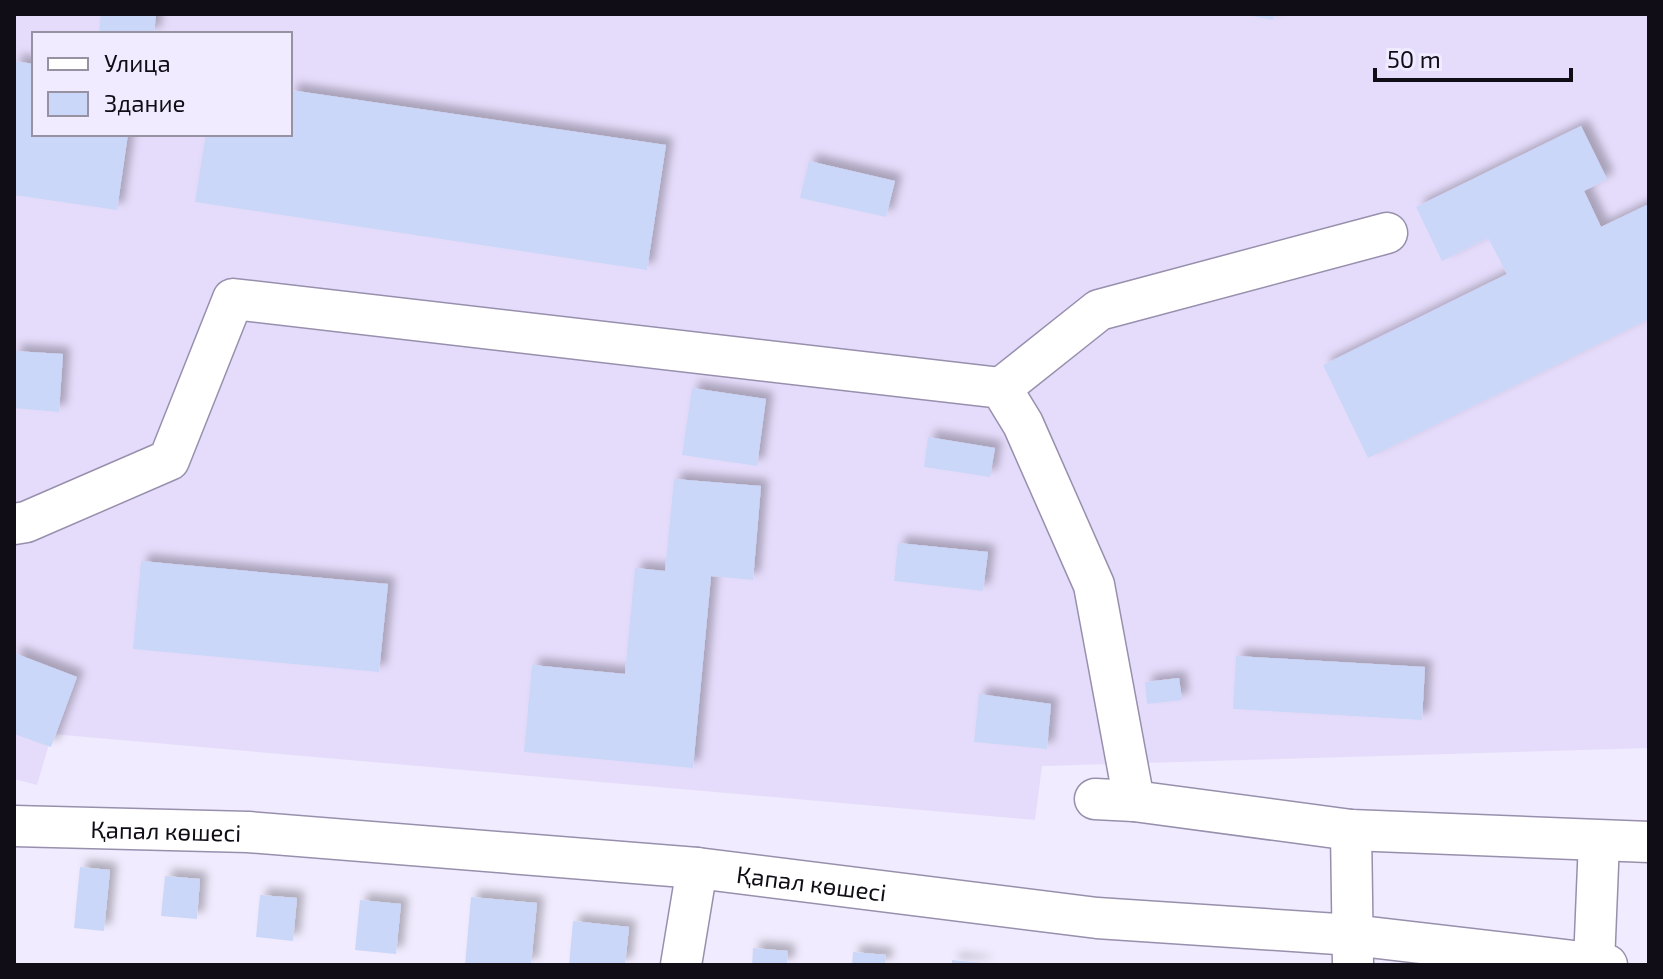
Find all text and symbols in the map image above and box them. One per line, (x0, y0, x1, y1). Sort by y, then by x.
legend (32, 32, 292, 136)
scale bar (1375, 32, 1571, 82)
text: 50 m (1387, 44, 1441, 73)
text: Улица (104, 48, 171, 77)
text: Здание (104, 88, 186, 117)
street label: Қапал көшесі (90, 813, 242, 846)
street label: Қапал көшесі (735, 859, 888, 906)

